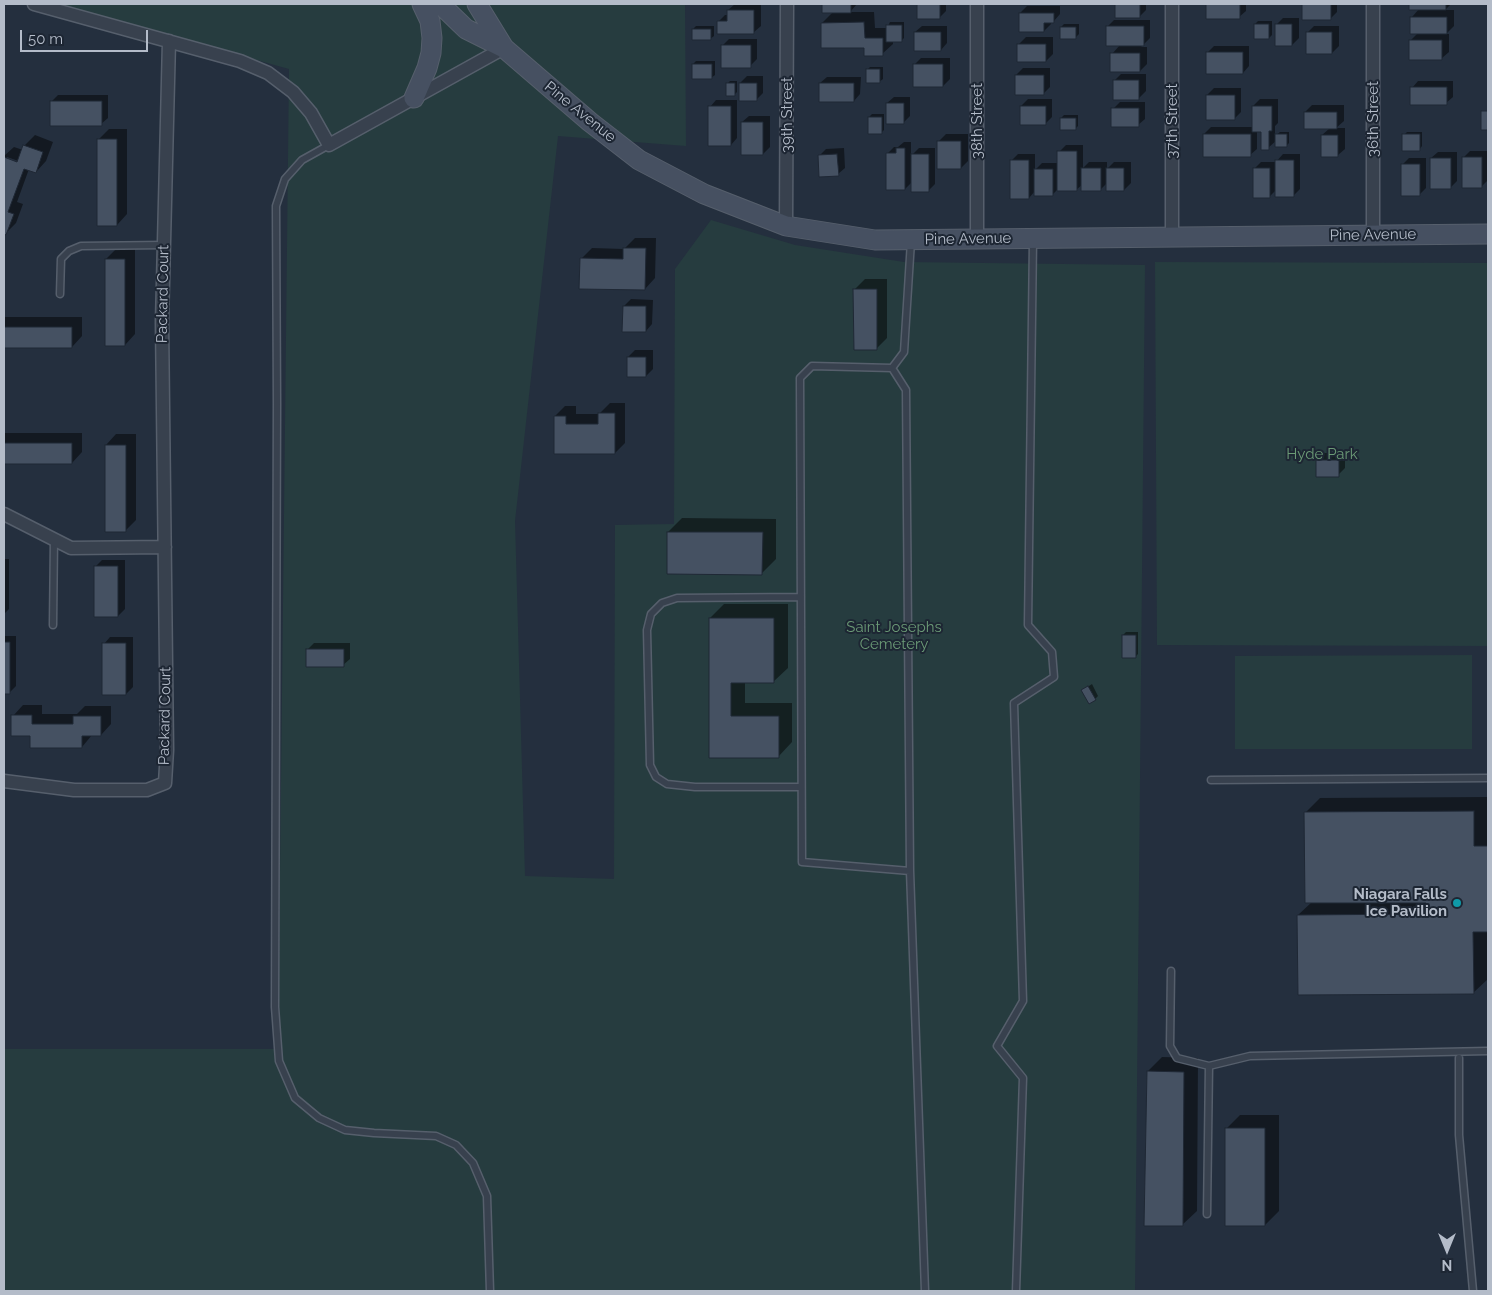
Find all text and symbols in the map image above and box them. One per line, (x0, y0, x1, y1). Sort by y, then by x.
scale bar (22, 20, 150, 52)
text: 50 m (28, 30, 63, 48)
street label: 39th Street (778, 77, 796, 153)
street label: Pine Avenue (541, 78, 619, 146)
street label: 36th Street (1364, 81, 1382, 157)
street label: 38th Street (968, 83, 986, 159)
street label: 37th Street (1163, 83, 1181, 159)
street label: Pine Avenue (1330, 225, 1416, 245)
street label: Pine Avenue (925, 229, 1011, 249)
street label: Packard Court (153, 245, 173, 343)
park label: Hyde Park (1286, 445, 1358, 463)
park label: Saint Josephs Cemetery (846, 618, 942, 653)
street label: Packard Court (155, 667, 175, 765)
place label: Niagara Falls Ice Pavilion (1354, 885, 1447, 920)
marker: Niagara Falls Ice Pavilion (1451, 897, 1463, 909)
north arrow (1422, 1225, 1472, 1275)
text: N (1442, 1257, 1452, 1273)

